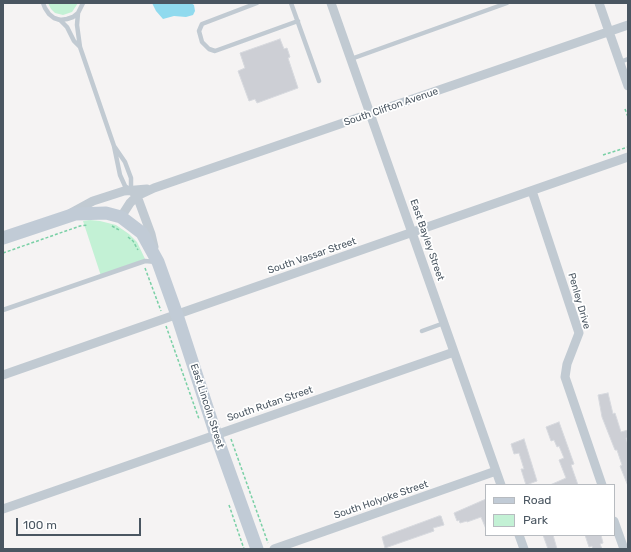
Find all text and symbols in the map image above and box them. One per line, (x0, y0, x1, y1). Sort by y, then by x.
street label: South Clifton Avenue (342, 85, 440, 129)
street label: East Bayley Street (407, 198, 447, 282)
street label: South Vassar Street (266, 235, 358, 277)
street label: Penley Drive (565, 272, 593, 330)
street label: East Lincoln Street (188, 362, 226, 450)
street label: South Rutan Street (226, 384, 314, 424)
street label: South Holyoke Street (332, 478, 430, 522)
legend (485, 484, 615, 536)
text: Road (523, 493, 551, 507)
scale bar (18, 510, 143, 536)
text: Park (523, 513, 548, 527)
text: 100 m (23, 518, 57, 532)

